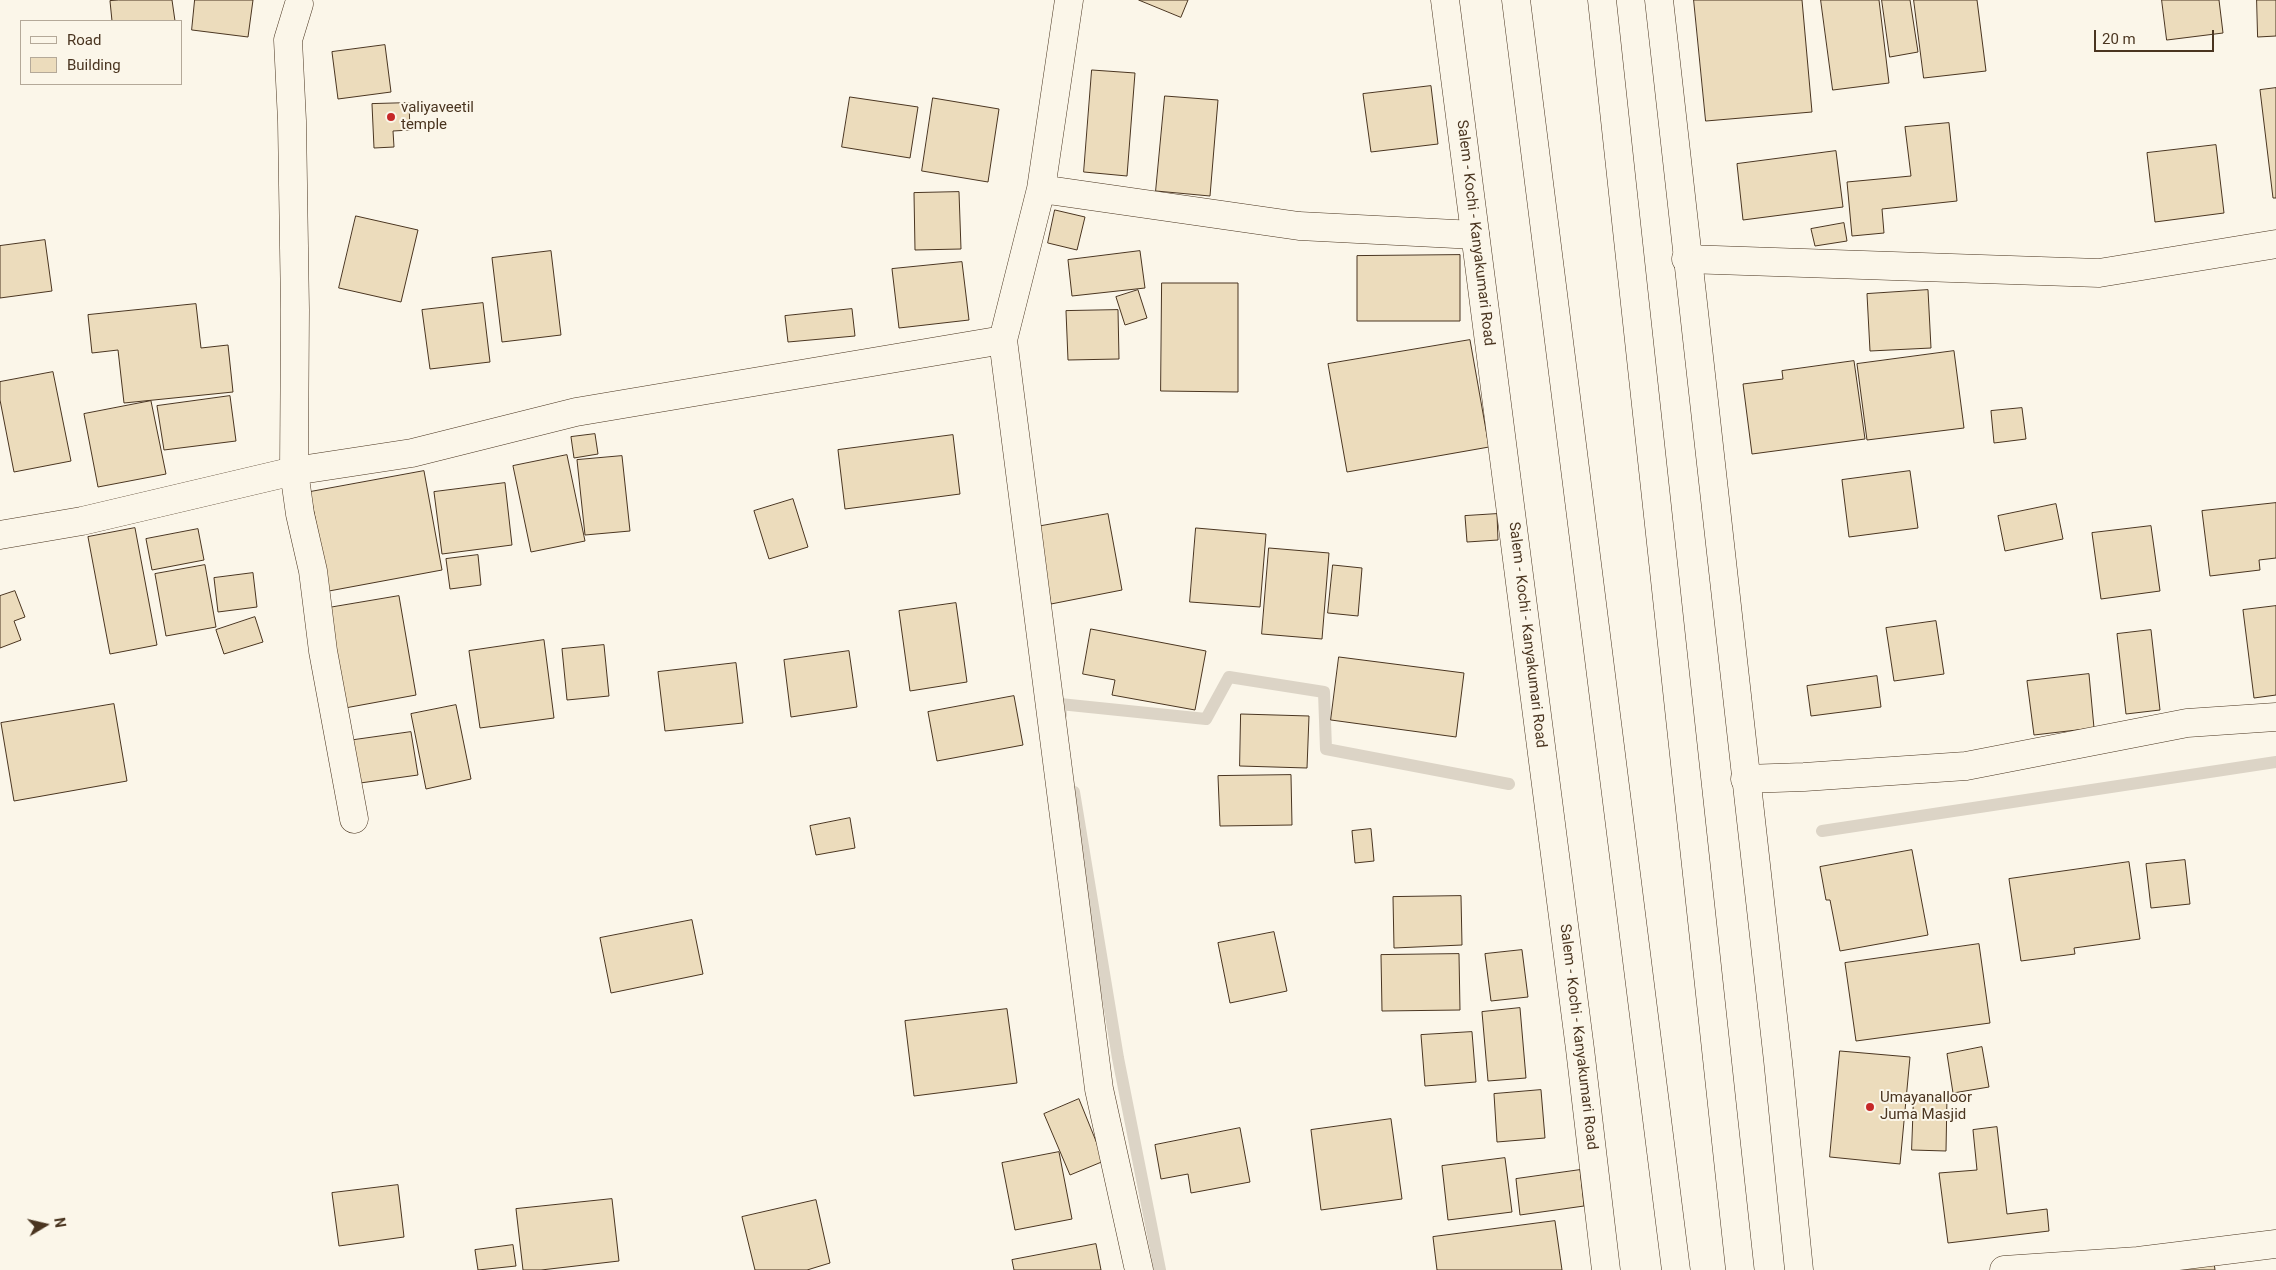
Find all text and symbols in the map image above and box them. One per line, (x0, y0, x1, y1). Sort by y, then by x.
legend (20, 20, 182, 85)
scale bar (2096, 20, 2216, 52)
text: 20 m (2102, 30, 2136, 48)
text: Road (67, 31, 101, 49)
text: Building (67, 56, 121, 74)
place label: valiyaveetil temple (401, 99, 474, 134)
marker: valiyaveetil temple (385, 111, 397, 123)
street label: Salem - Kochi - Kanyakumari Road (1452, 119, 1498, 347)
street label: Salem - Kochi - Kanyakumari Road (1504, 521, 1550, 749)
street label: Salem - Kochi - Kanyakumari Road (1555, 923, 1601, 1151)
place label: Umayanalloor Juma Masjid (1880, 1089, 1972, 1124)
marker: Umayanalloor Juma Masjid (1864, 1101, 1876, 1113)
north arrow (20, 1200, 70, 1250)
text: N (51, 1217, 68, 1229)

